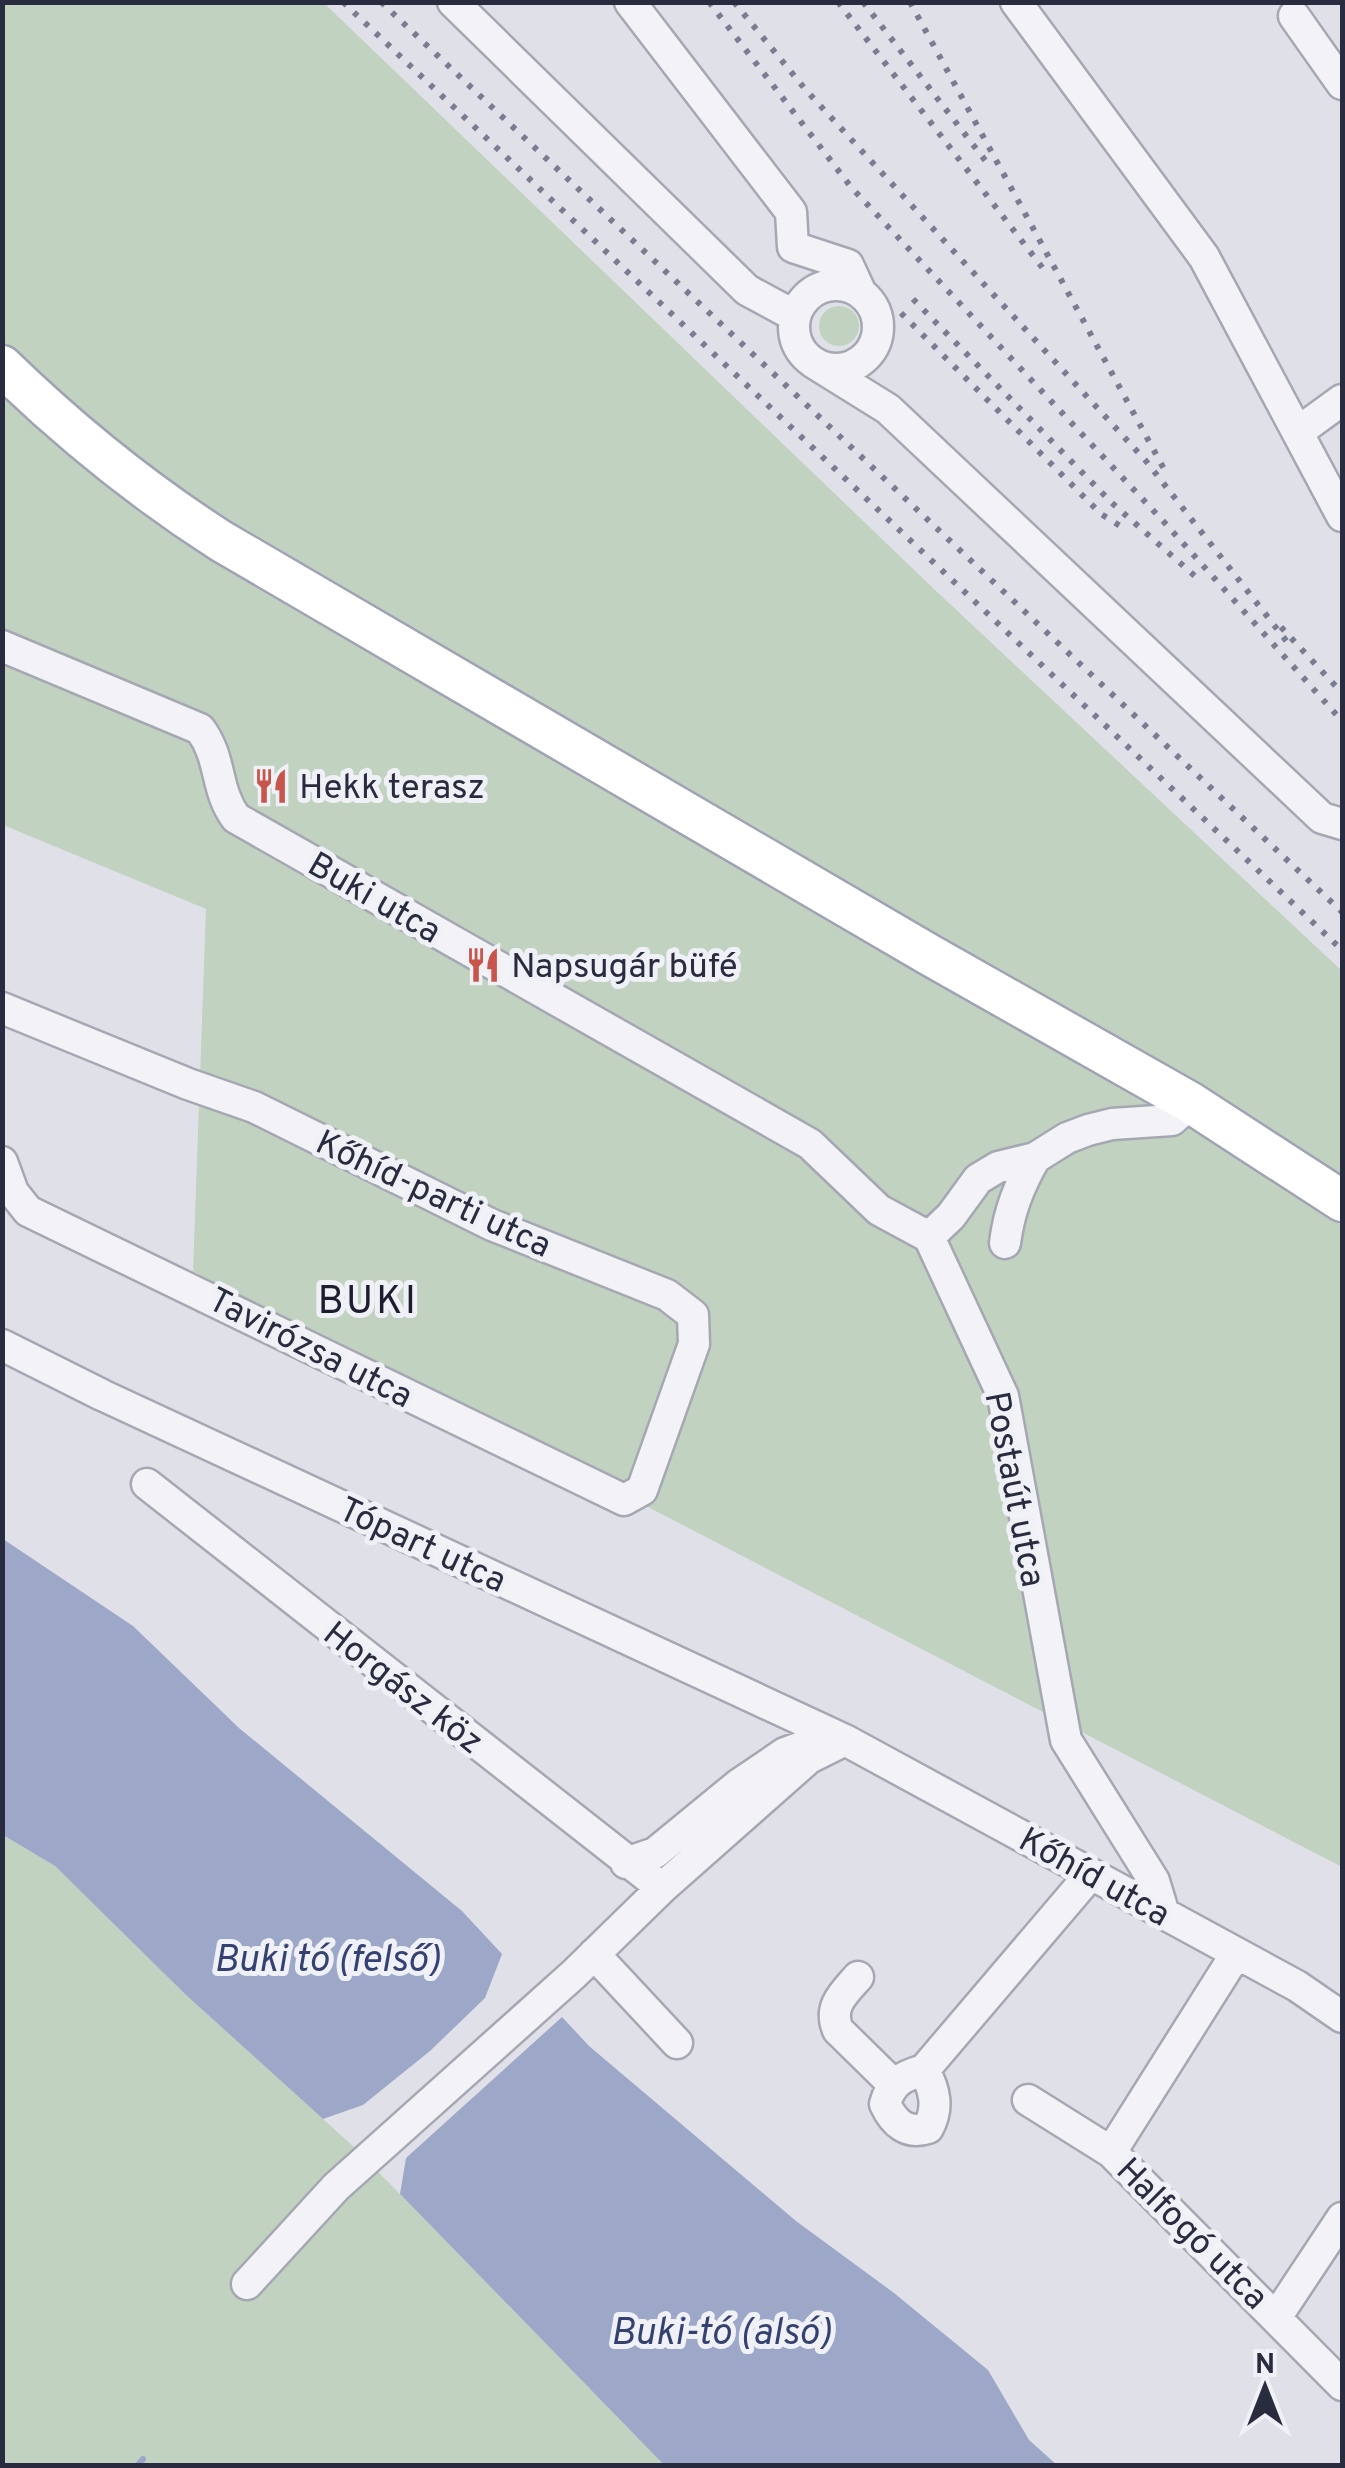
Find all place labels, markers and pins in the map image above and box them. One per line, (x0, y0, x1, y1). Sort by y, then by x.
restaurant icon: Hekk terasz (252, 767, 290, 805)
place label: Hekk terasz (299, 767, 485, 811)
restaurant icon: Napsugár büfé (464, 946, 502, 984)
place label: Napsugár büfé (511, 946, 738, 990)

